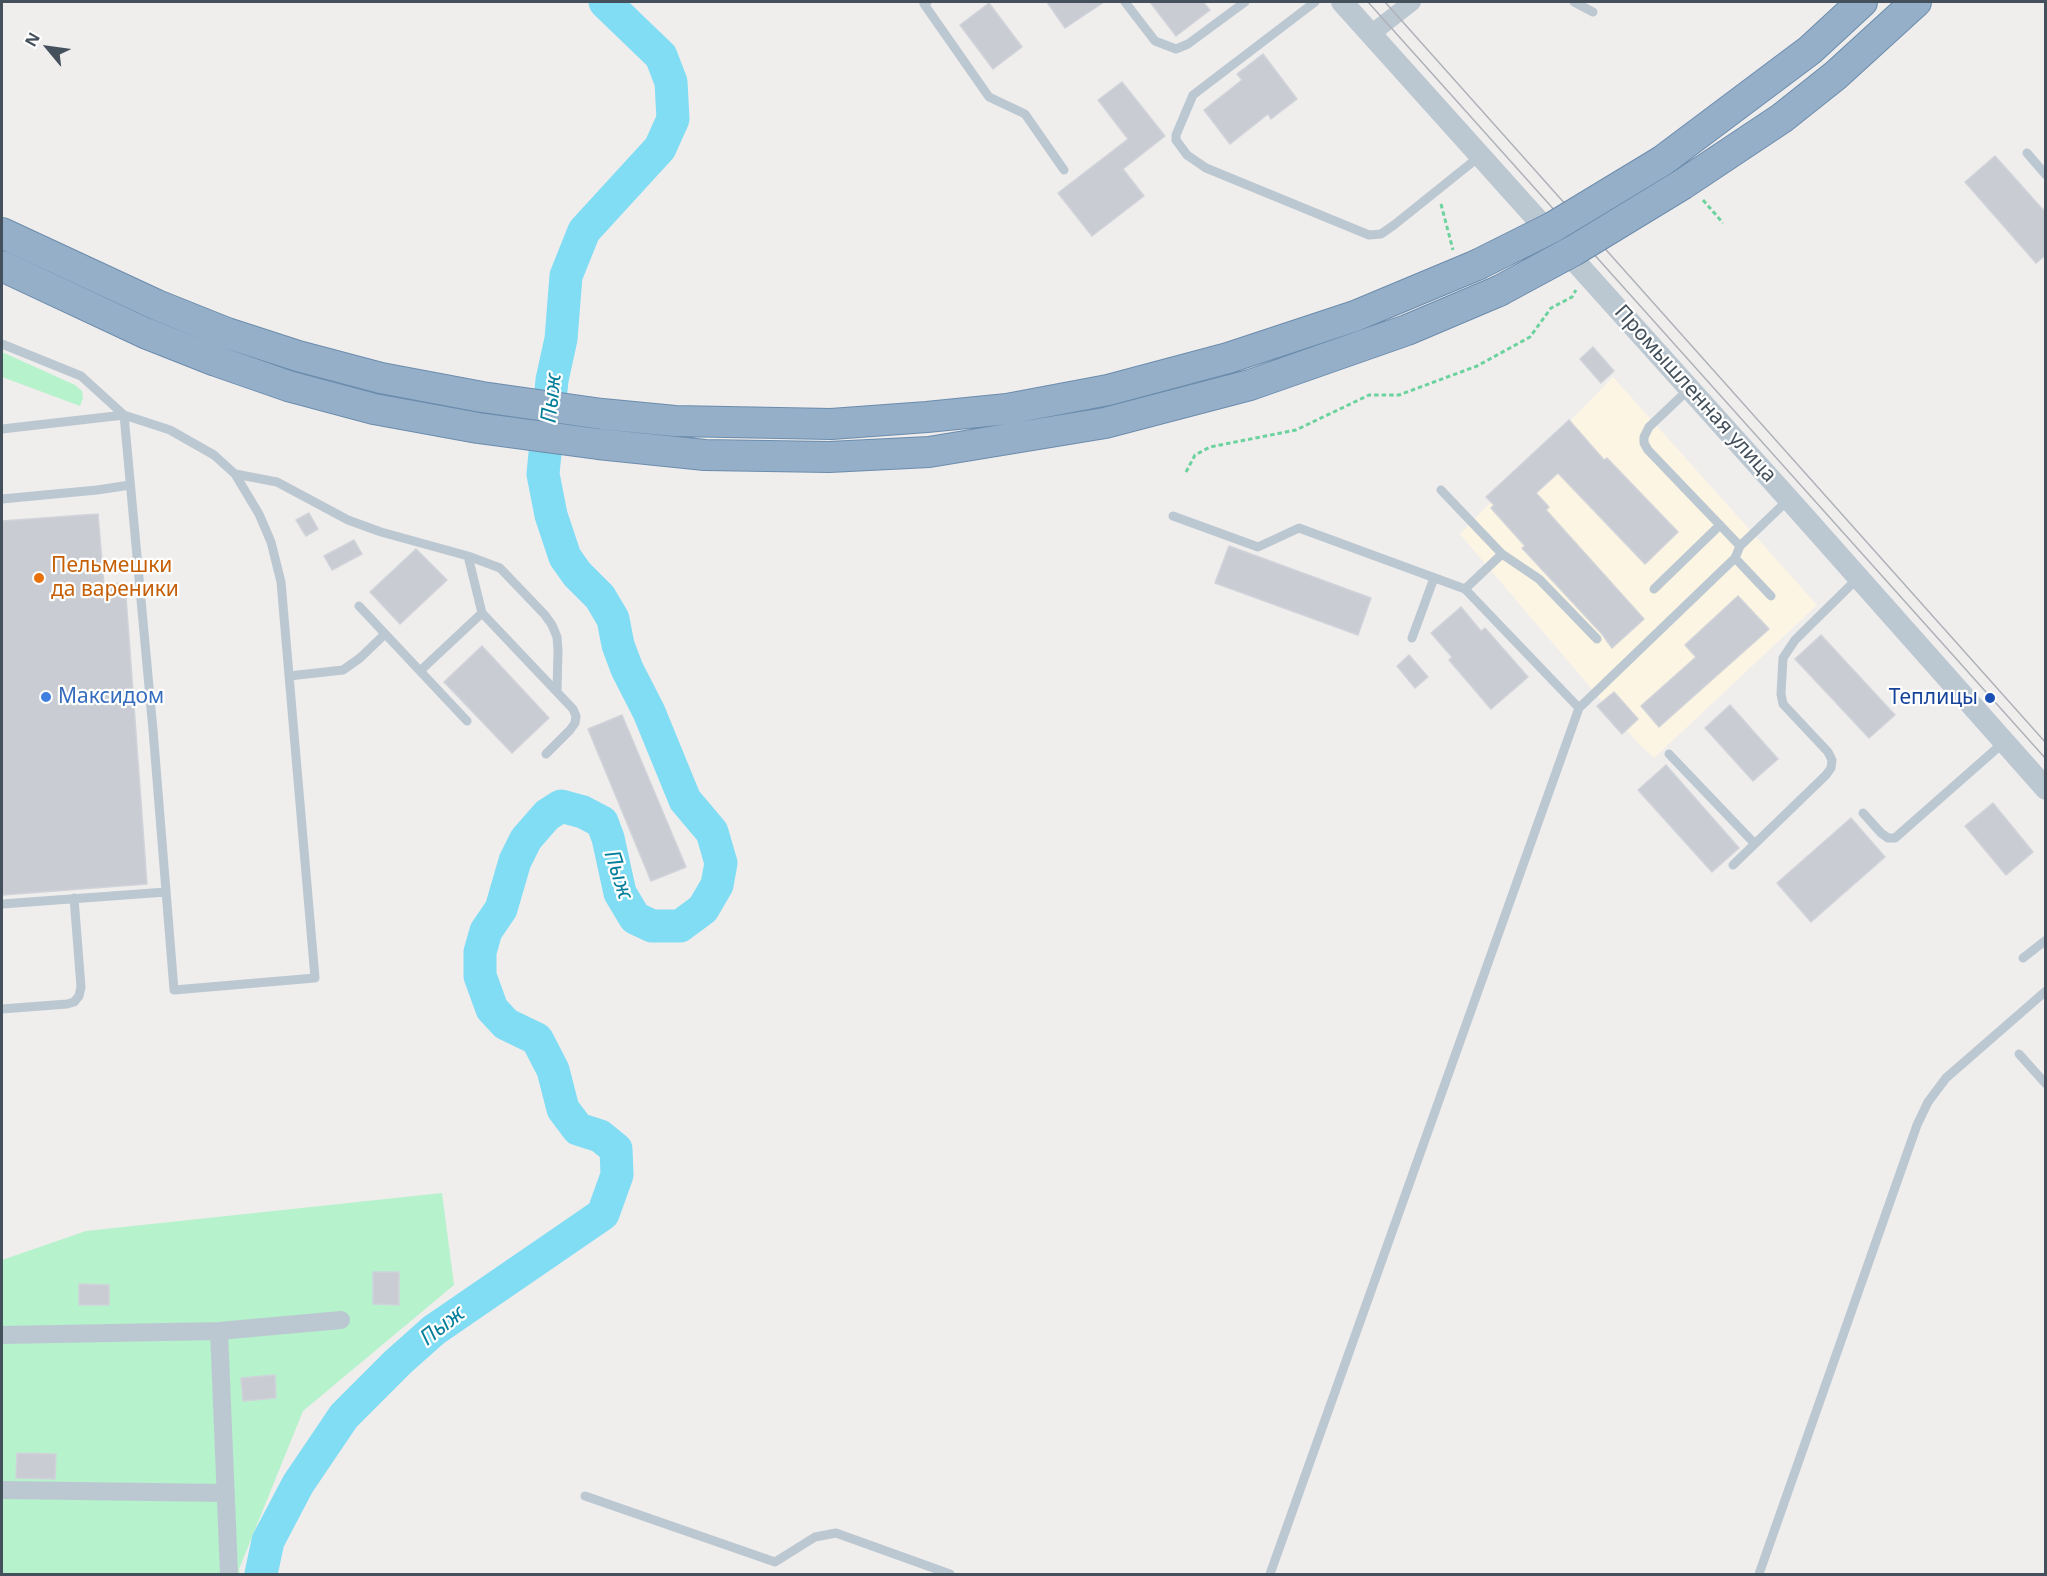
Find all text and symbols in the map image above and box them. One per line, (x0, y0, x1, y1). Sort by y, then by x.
north arrow (18, 18, 78, 78)
text: N (19, 28, 45, 50)
street label: Промышленная улица (1609, 300, 1781, 488)
water label: Пыж (536, 372, 568, 424)
place label: Пельмешки да вареники (51, 553, 179, 603)
marker: Пельмешки да вареники (32, 571, 46, 585)
place label: Максидом (58, 684, 164, 710)
place label: Теплицы (1889, 685, 1978, 711)
marker: Максидом (39, 690, 53, 704)
marker: Теплицы (1983, 691, 1997, 705)
water label: Пыж (598, 847, 638, 903)
water label: Пыж (415, 1300, 471, 1352)

